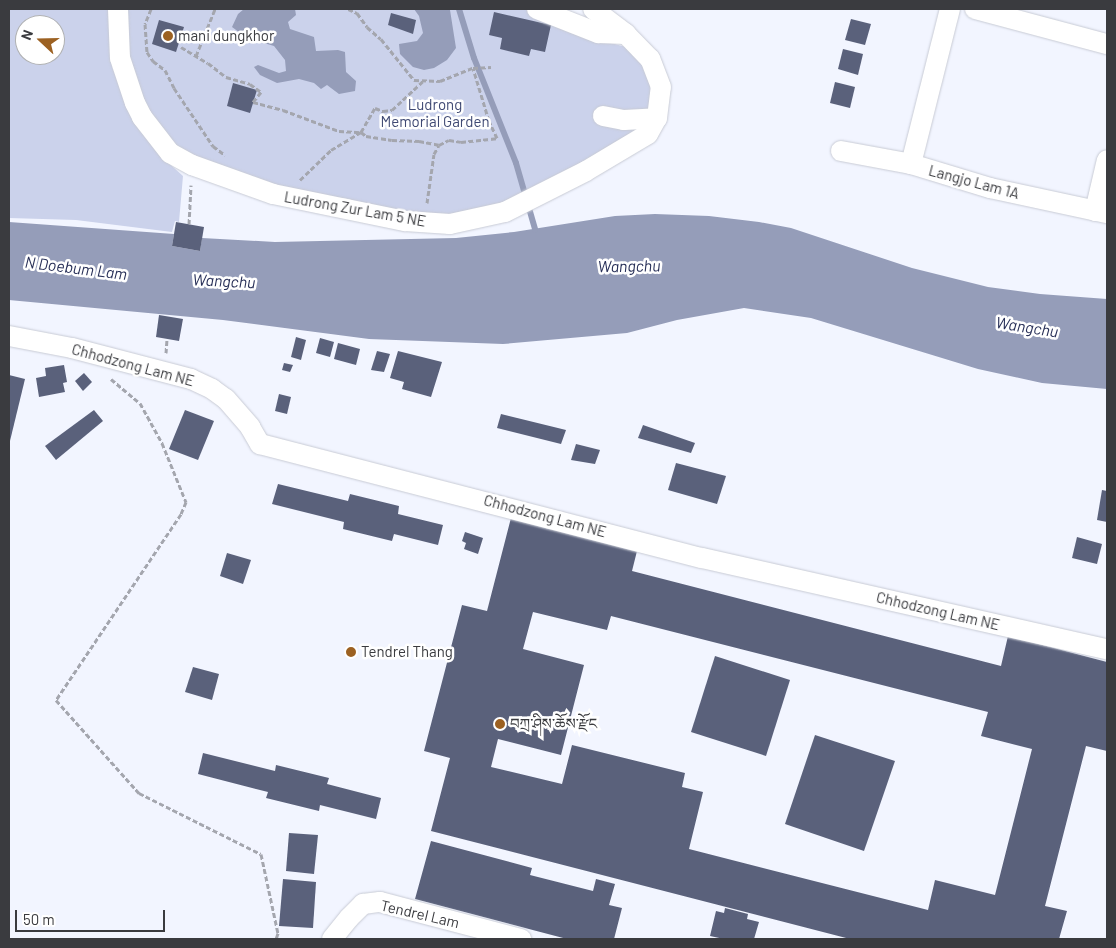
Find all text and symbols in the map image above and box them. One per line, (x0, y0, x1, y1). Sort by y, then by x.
north arrow (15, 15, 65, 65)
text: N (17, 27, 36, 42)
place label: mani dungkhor (178, 27, 274, 45)
marker: mani dungkhor (162, 30, 174, 42)
park label: Ludrong Memorial Garden (380, 95, 490, 130)
street label: Langjo Lam 1A (927, 161, 1021, 203)
street label: Ludrong Zur Lam 5 NE (283, 188, 427, 230)
water label: N Doebum Lam (24, 252, 128, 284)
water label: Wangchu (597, 256, 661, 276)
water label: Wangchu (192, 270, 256, 292)
water label: Wangchu (994, 313, 1060, 341)
street label: Chhodzong Lam NE (70, 340, 196, 390)
street label: Chhodzong Lam NE (482, 491, 608, 541)
street label: Chhodzong Lam NE (875, 588, 1001, 634)
place label: Tendrel Thang (361, 643, 453, 661)
marker: Tendrel Thang (345, 646, 357, 658)
place label: བཀྲ་ཤིས་ཆོས་རྫོང (510, 715, 597, 733)
marker: བཀྲ་ཤིས་ཆོས་རྫོང (494, 718, 506, 730)
street label: Tendrel Lam (379, 896, 461, 932)
scale bar (18, 900, 168, 932)
text: 50 m (23, 910, 55, 928)

